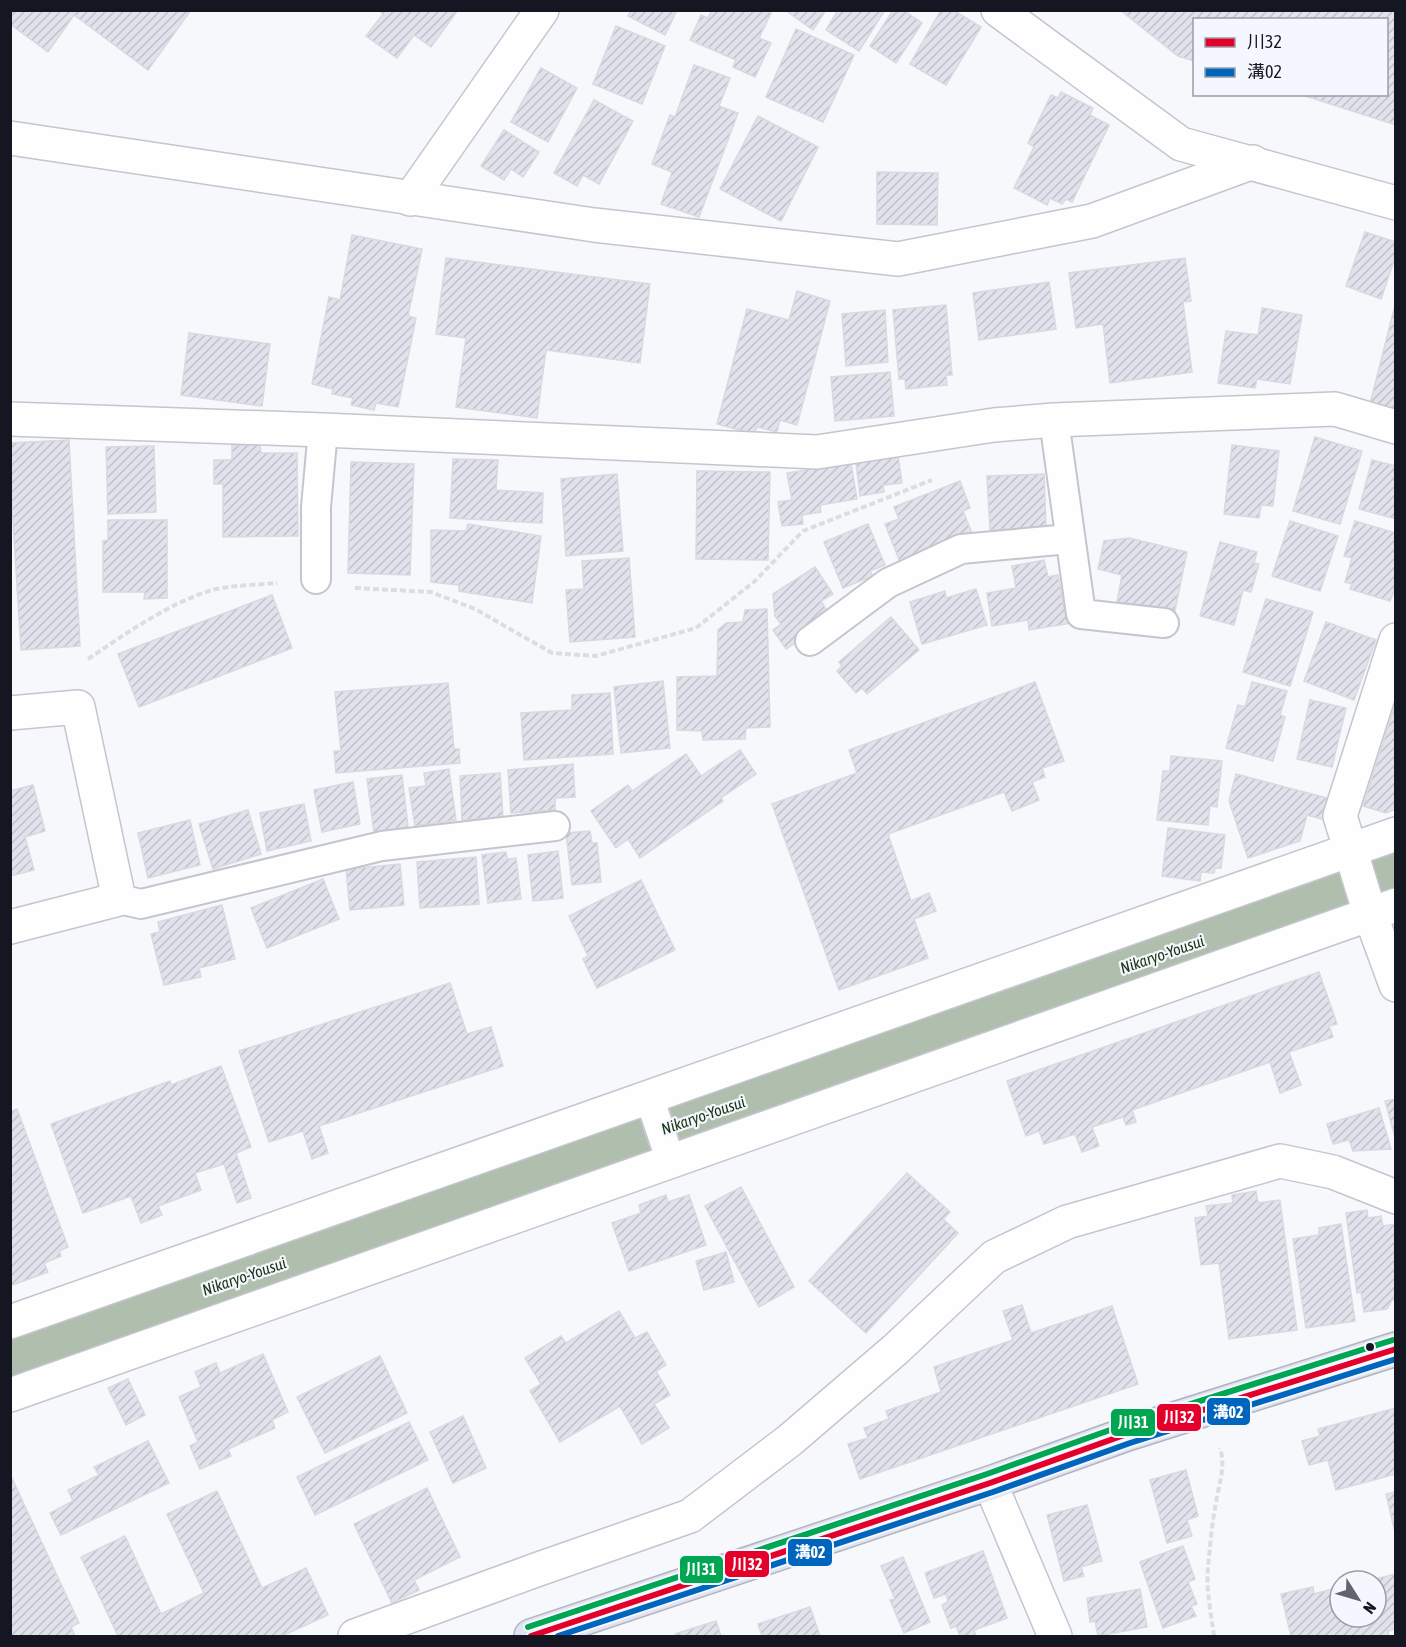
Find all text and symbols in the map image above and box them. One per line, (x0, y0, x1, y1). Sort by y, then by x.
legend (1193, 18, 1388, 96)
text: 川32 (1247, 31, 1282, 52)
text: 溝02 (1247, 61, 1282, 82)
water label: Nikaryo-Yousui (1118, 931, 1207, 978)
water label: Nikaryo-Yousui (659, 1092, 748, 1139)
water label: Nikaryo-Yousui (200, 1253, 289, 1300)
unlabelled marker (1364, 1341, 1376, 1353)
line badge: 溝02 (1206, 1397, 1251, 1426)
line badge: 川32 (1156, 1403, 1202, 1432)
text: 溝02 (1212, 1403, 1244, 1421)
line badge: 川31 (1110, 1408, 1156, 1437)
text: 川32 (1163, 1408, 1195, 1426)
text: 川31 (1117, 1413, 1149, 1431)
line badge: 溝02 (787, 1538, 833, 1567)
text: 溝02 (794, 1543, 826, 1561)
line badge: 川32 (724, 1550, 770, 1578)
line badge: 川31 (679, 1555, 724, 1584)
text: 川32 (731, 1555, 763, 1573)
text: 川31 (685, 1560, 717, 1578)
north arrow (1328, 1569, 1388, 1629)
text: N (1360, 1599, 1380, 1617)

